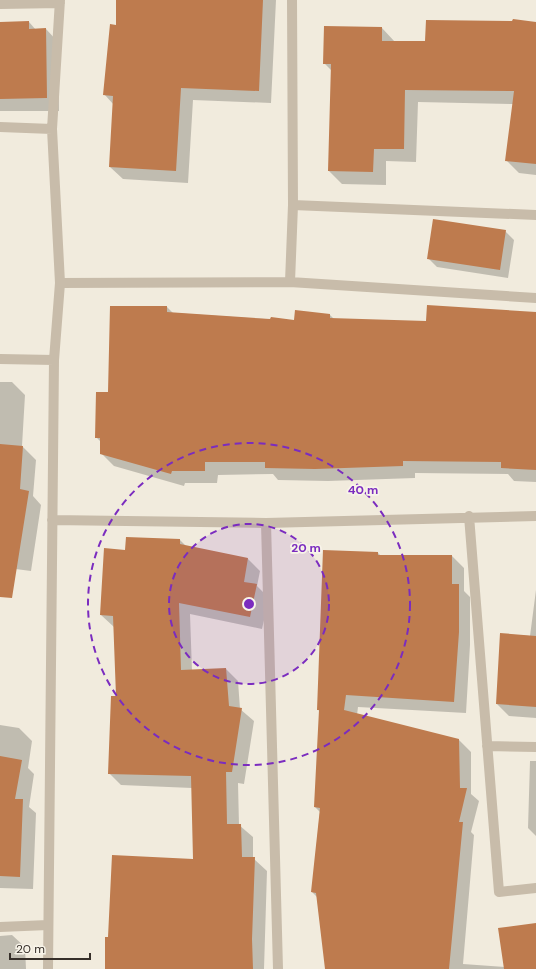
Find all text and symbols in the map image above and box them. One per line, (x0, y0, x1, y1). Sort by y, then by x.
text: 40 m (348, 482, 378, 498)
text: 20 m (291, 540, 321, 556)
centre of rings (242, 597, 256, 611)
scale bar (10, 935, 90, 961)
text: 20 m (16, 941, 45, 957)

